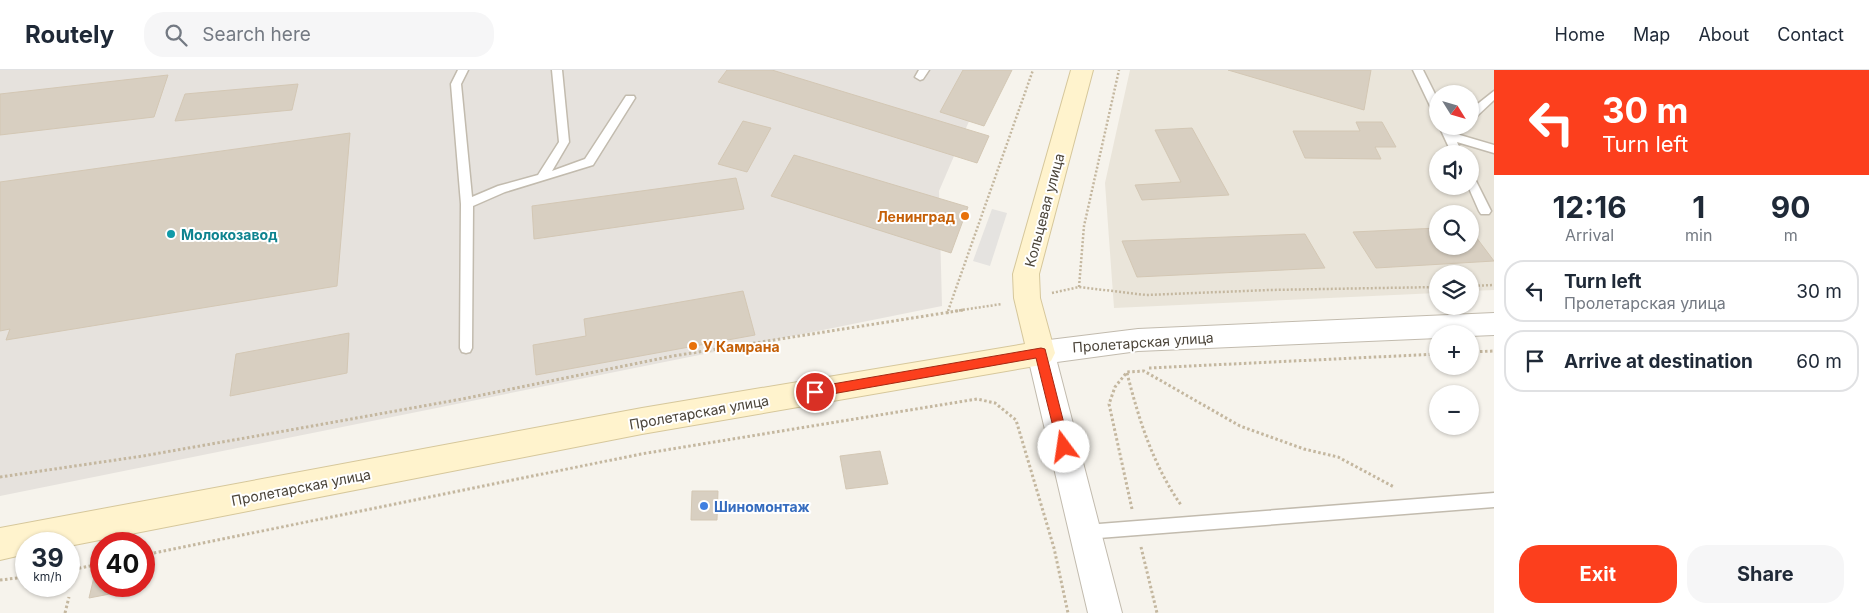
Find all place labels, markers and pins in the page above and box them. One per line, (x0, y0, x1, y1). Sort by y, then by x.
place label: Ленинград (877, 208, 955, 225)
marker: Ленинград (959, 210, 971, 222)
place label: Молокозавод (181, 226, 278, 243)
marker: Молокозавод (165, 228, 177, 240)
place label: У Камрана (703, 338, 780, 355)
marker: У Камрана (687, 340, 699, 352)
pin (794, 371, 836, 413)
place label: Шиномонтаж (714, 498, 810, 515)
marker: Шиномонтаж (698, 500, 710, 512)

